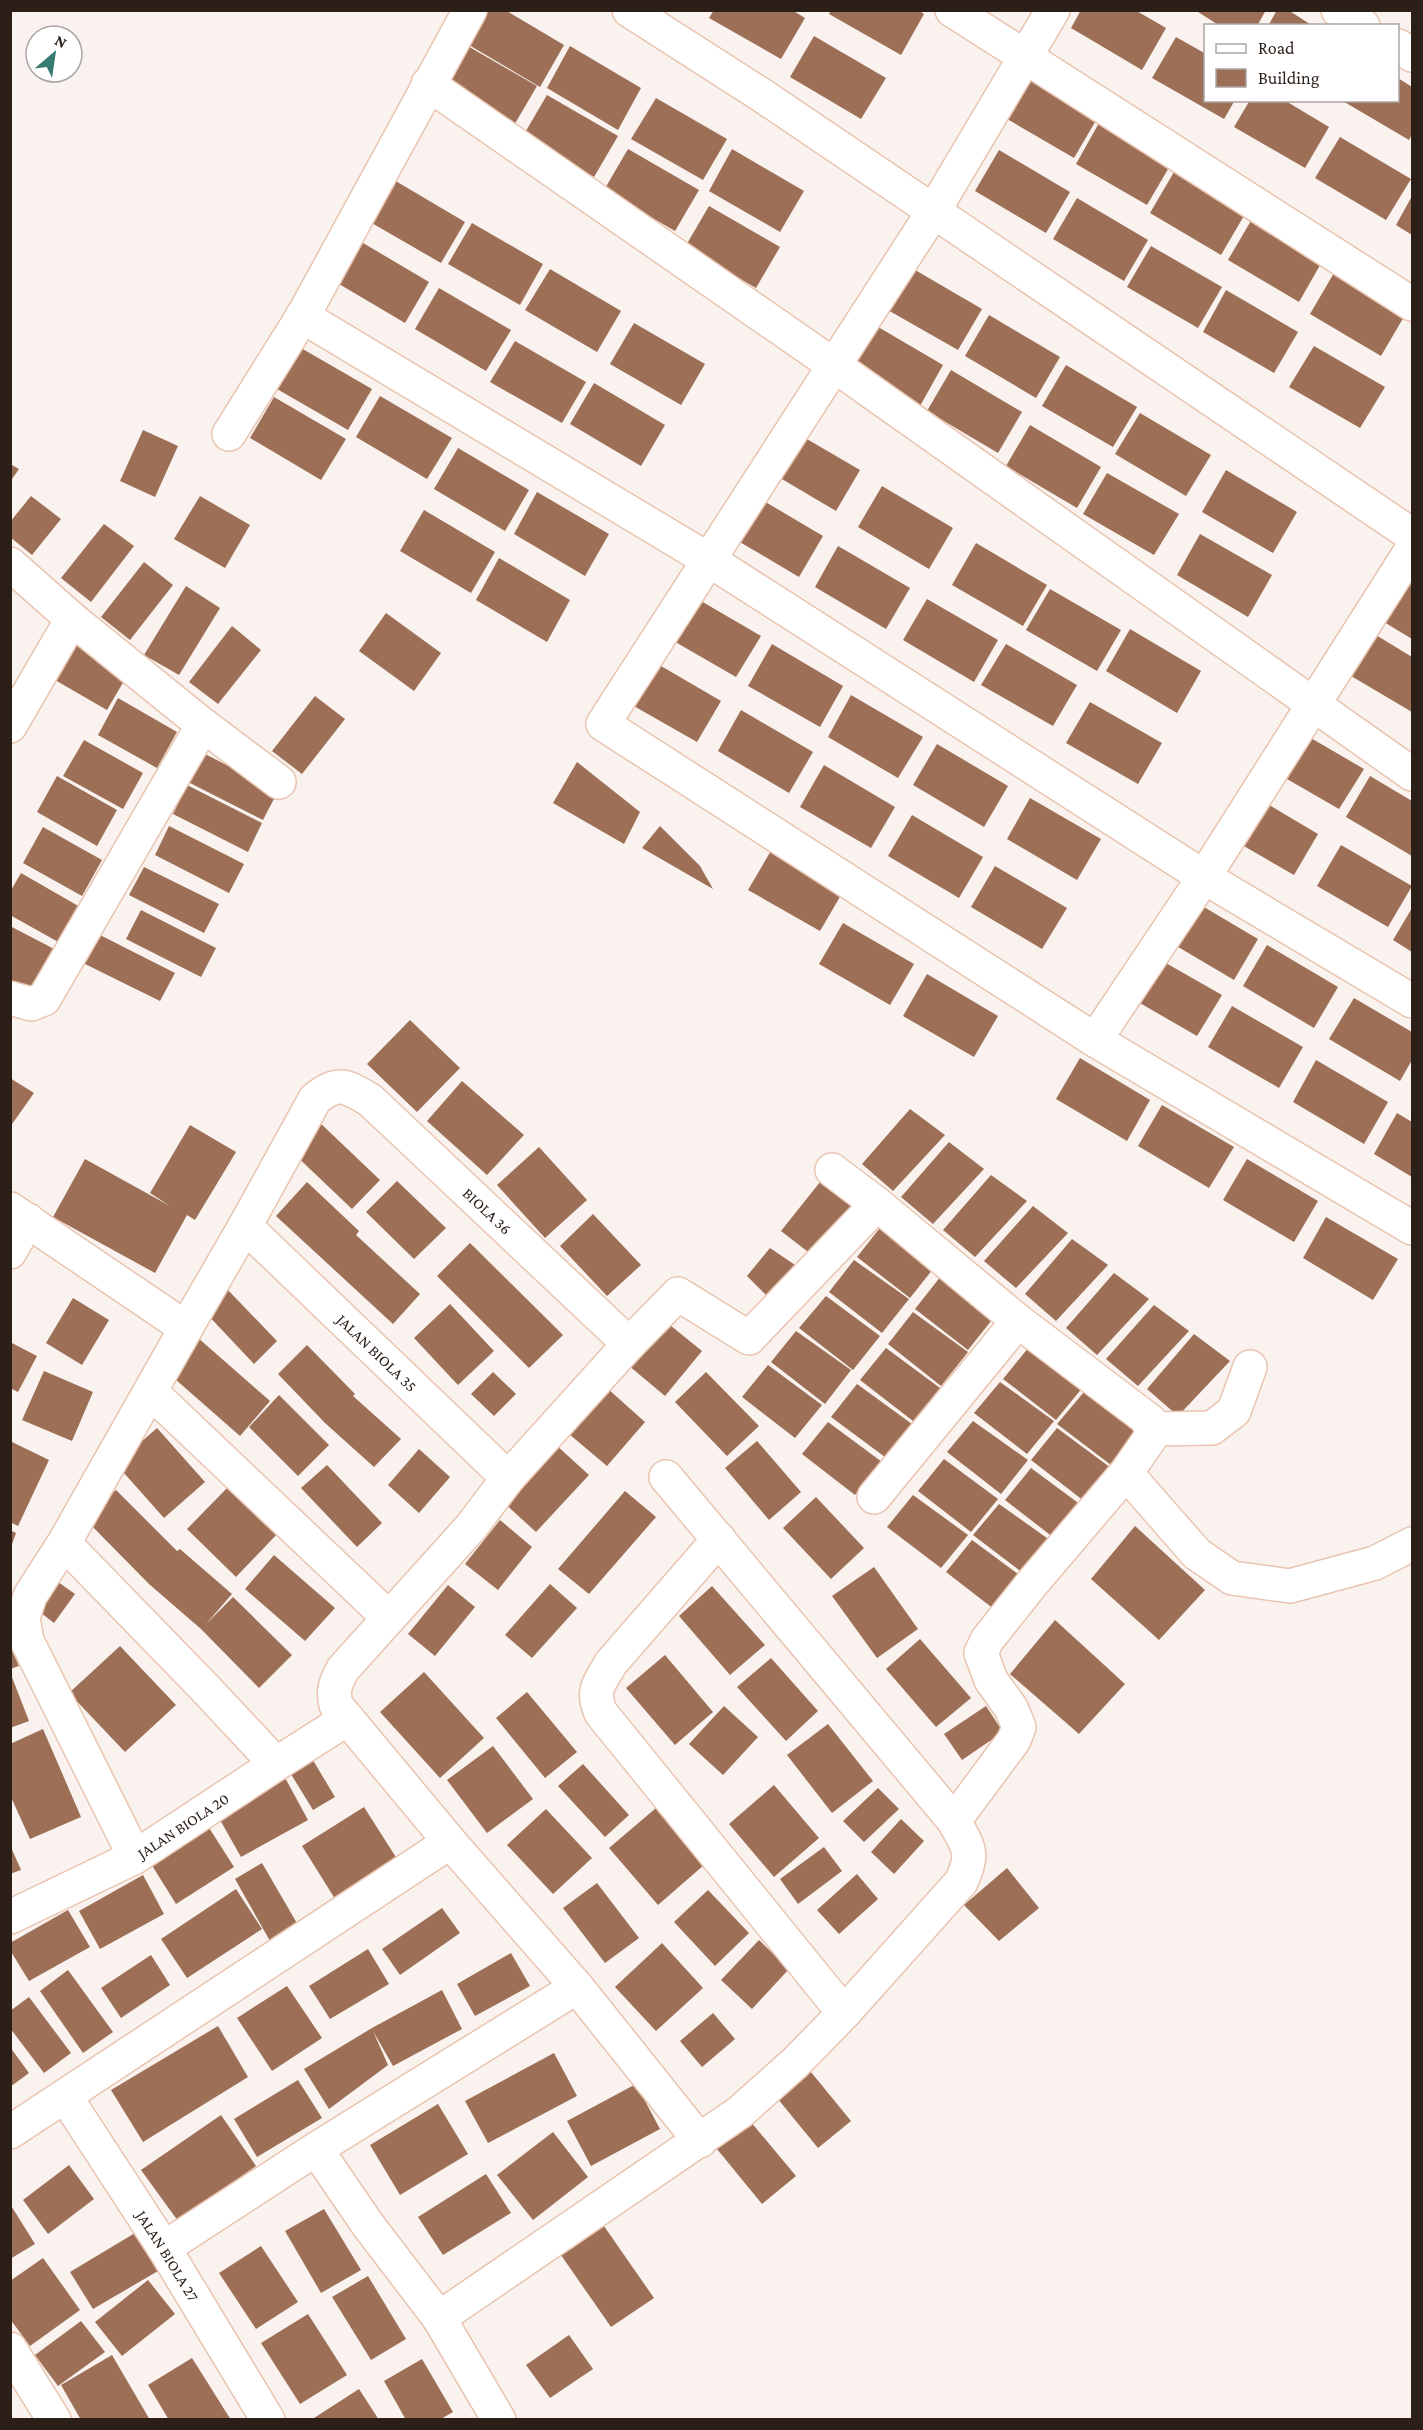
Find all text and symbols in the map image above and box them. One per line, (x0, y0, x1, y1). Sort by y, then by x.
north arrow (24, 24, 84, 84)
legend (1204, 24, 1399, 102)
text: N (52, 31, 70, 51)
text: Road (1258, 38, 1295, 58)
text: Building (1258, 68, 1320, 88)
street label: BIOLA 36 (459, 1184, 515, 1238)
street label: JALAN BIOLA 35 (331, 1309, 420, 1395)
street label: JALAN BIOLA 20 (133, 1790, 232, 1864)
street label: JALAN BIOLA 27 (131, 2206, 202, 2305)

